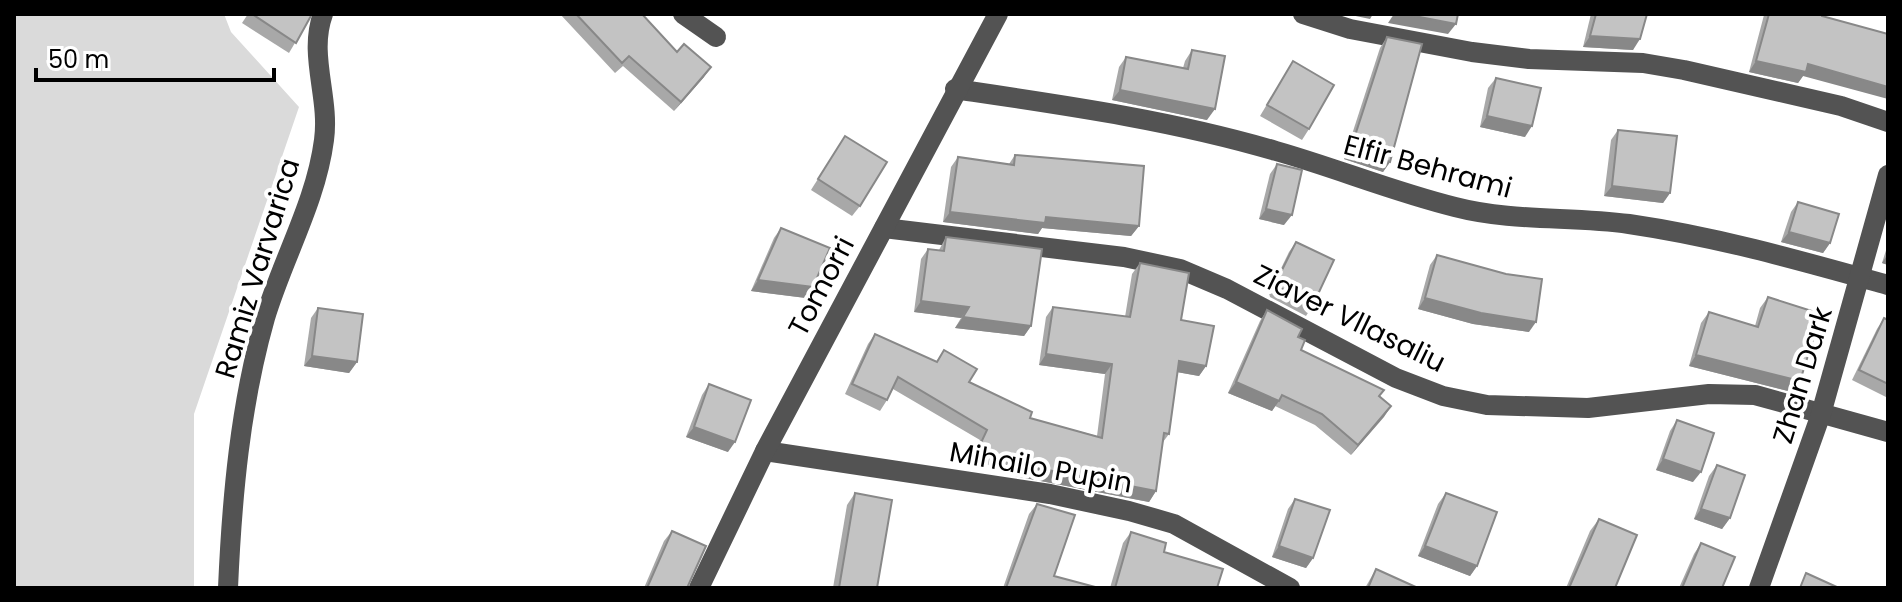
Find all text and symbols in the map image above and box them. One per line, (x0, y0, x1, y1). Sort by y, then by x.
scale bar (36, 32, 274, 82)
text: 50 m (48, 43, 109, 76)
street label: Elfir Behrami (1339, 125, 1516, 208)
street label: Ramiz Varvarica (205, 153, 309, 383)
street label: Tomorri (779, 230, 864, 343)
street label: Ziaver Vllasaliu (1247, 255, 1452, 382)
street label: Zhan Dark (1763, 301, 1842, 448)
street label: Mihailo Pupin (946, 432, 1135, 503)

